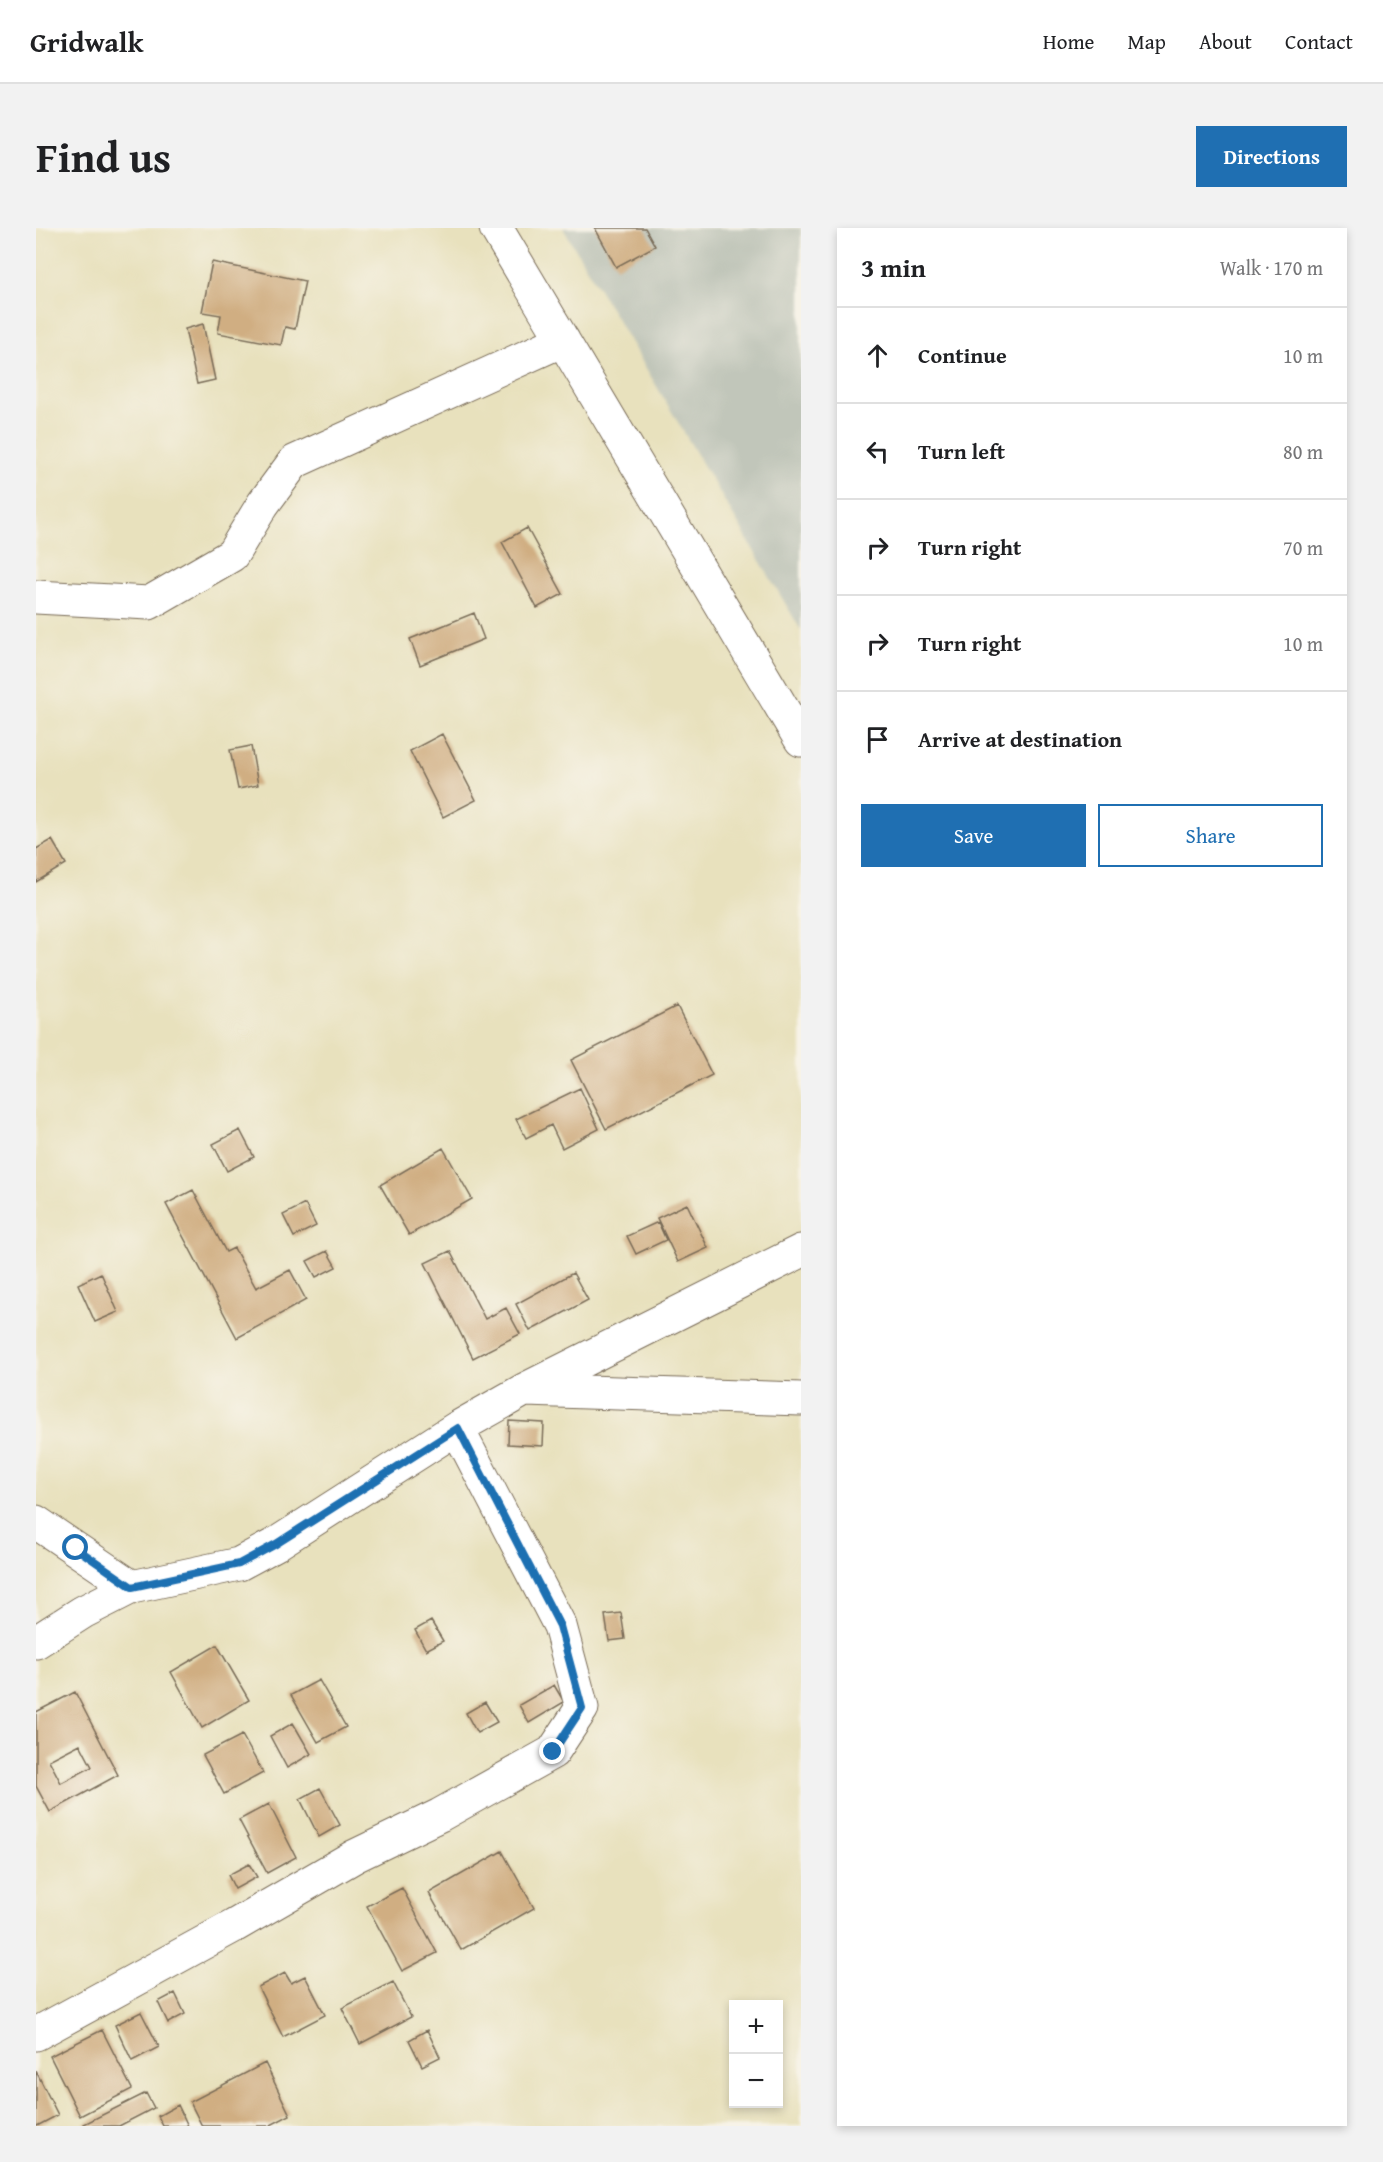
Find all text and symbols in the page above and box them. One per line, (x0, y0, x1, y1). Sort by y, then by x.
text: Gridwalk (30, 21, 143, 62)
text: Home (1043, 26, 1094, 57)
text: Map (1127, 26, 1166, 57)
text: About (1199, 26, 1252, 57)
text: Contact (1285, 26, 1353, 57)
text: Find us (36, 126, 171, 187)
button: Directions (1196, 126, 1347, 187)
text: 3 min (861, 248, 926, 287)
text: Walk · 170 m (1220, 253, 1323, 282)
icon: ahead (861, 339, 894, 372)
text: Continue (918, 339, 1007, 371)
text: 10 m (1283, 341, 1323, 370)
icon: left (861, 435, 894, 468)
text: Turn left (918, 435, 1005, 467)
text: 80 m (1283, 437, 1323, 466)
icon: right (861, 531, 894, 564)
text: Turn right (918, 531, 1021, 563)
text: 70 m (1283, 533, 1323, 562)
icon: right (861, 627, 894, 660)
text: Turn right (918, 627, 1021, 659)
text: 10 m (1283, 629, 1323, 658)
icon: arrive (861, 723, 894, 756)
text: Arrive at destination (918, 723, 1122, 755)
button: Save (861, 804, 1086, 867)
button: Share (1098, 804, 1323, 867)
route start (62, 1534, 88, 1560)
route end (539, 1738, 565, 1764)
map controls (729, 2000, 783, 2108)
button: + (729, 2000, 783, 2054)
button: − (729, 2054, 783, 2108)

